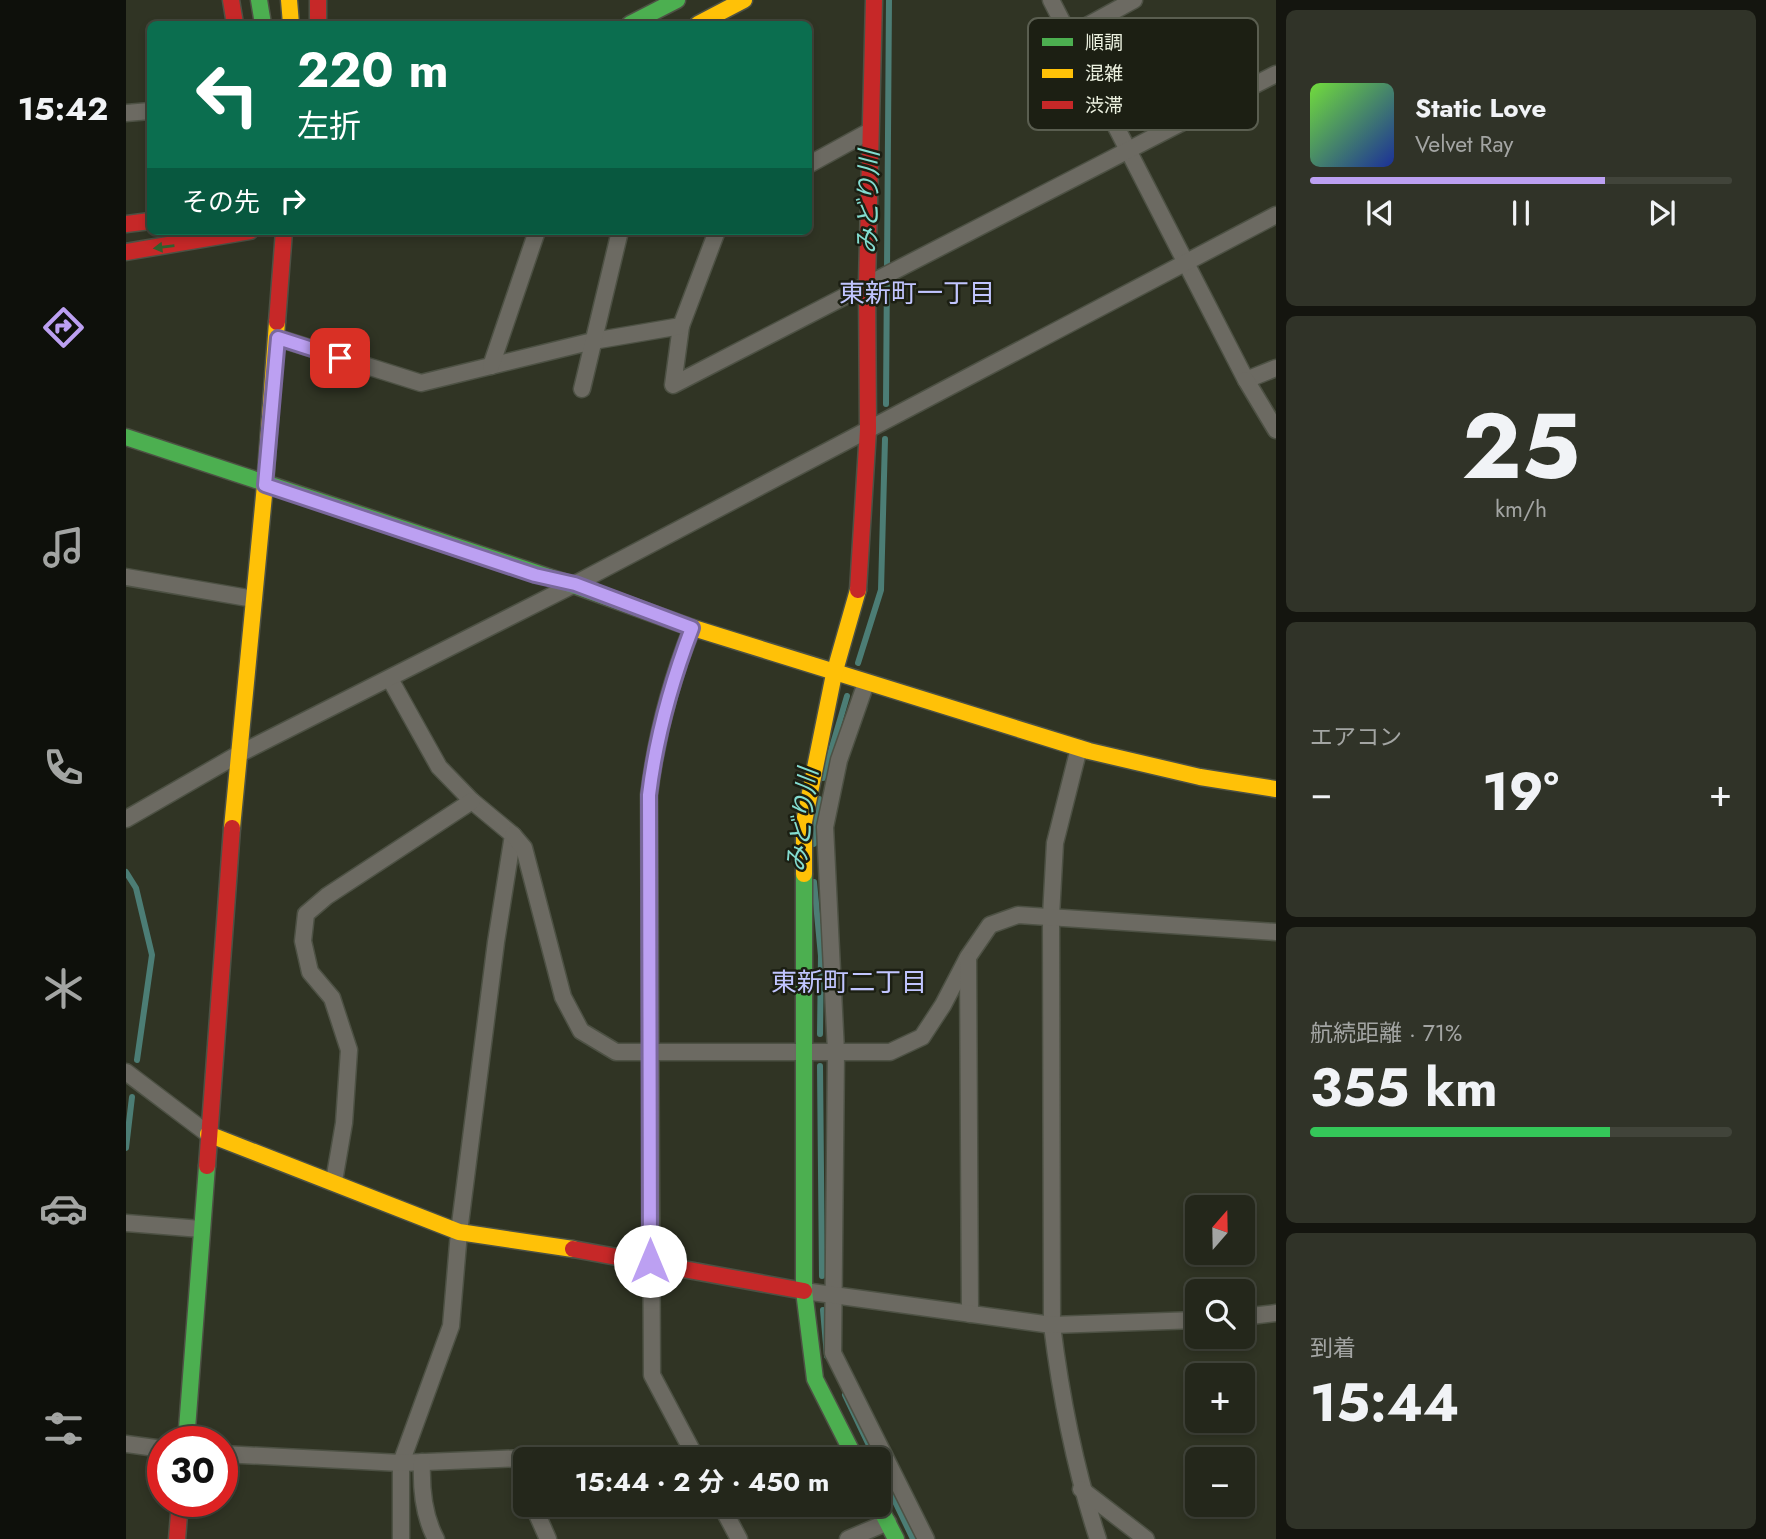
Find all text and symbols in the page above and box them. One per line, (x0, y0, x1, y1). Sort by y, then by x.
legend (1028, 18, 1258, 130)
text: 順調 (1085, 29, 1123, 56)
text: 220 m (297, 35, 449, 105)
icon: left (182, 49, 273, 140)
text: 混雑 (1085, 60, 1123, 87)
text: 15:42 (18, 86, 108, 132)
text: Static Love (1415, 89, 1547, 127)
text: 渋滞 (1085, 92, 1123, 119)
text: 左折 (297, 103, 361, 149)
text: Velvet Ray (1415, 127, 1513, 161)
water label: みどり川 (848, 147, 888, 254)
icon: right (274, 182, 312, 220)
text: その先 (182, 183, 260, 221)
icon: previous (1361, 194, 1399, 232)
icon: pause (1502, 194, 1540, 232)
icon: next (1643, 194, 1681, 232)
one-way arrow (153, 242, 175, 253)
district label: 東新町一丁目 (839, 274, 995, 312)
icon: directions (39, 303, 88, 352)
pin (310, 328, 370, 388)
icon: arrive (321, 339, 359, 377)
text: 25 (1462, 381, 1580, 512)
text: km/h (1495, 492, 1547, 526)
icon: music (39, 523, 88, 572)
text: エアコン (1310, 720, 1402, 754)
icon: phone (39, 743, 88, 792)
text: 19° (1482, 754, 1559, 830)
water label: みどり川 (777, 763, 828, 874)
text: − (1310, 765, 1332, 820)
text: + (1709, 765, 1732, 820)
district label: 東新町二丁目 (771, 963, 927, 1001)
icon: climate (39, 964, 88, 1013)
text: 航続距離 · 71% (1310, 1016, 1462, 1050)
text: 355 km (1310, 1050, 1498, 1126)
icon: car (39, 1184, 88, 1233)
north arrow (1185, 1195, 1255, 1265)
map controls (1185, 1195, 1255, 1517)
position arrow (613, 1224, 687, 1298)
button: search (1185, 1279, 1255, 1349)
text: 到着 (1310, 1331, 1356, 1365)
button: + (1185, 1363, 1255, 1433)
text: 15:44 (1310, 1365, 1459, 1441)
icon: filters (39, 1404, 88, 1453)
speed limit sign: 30 (147, 1426, 238, 1517)
button: − (1185, 1447, 1255, 1517)
text: 15:44 · 2 分 · 450 m (575, 1463, 829, 1501)

